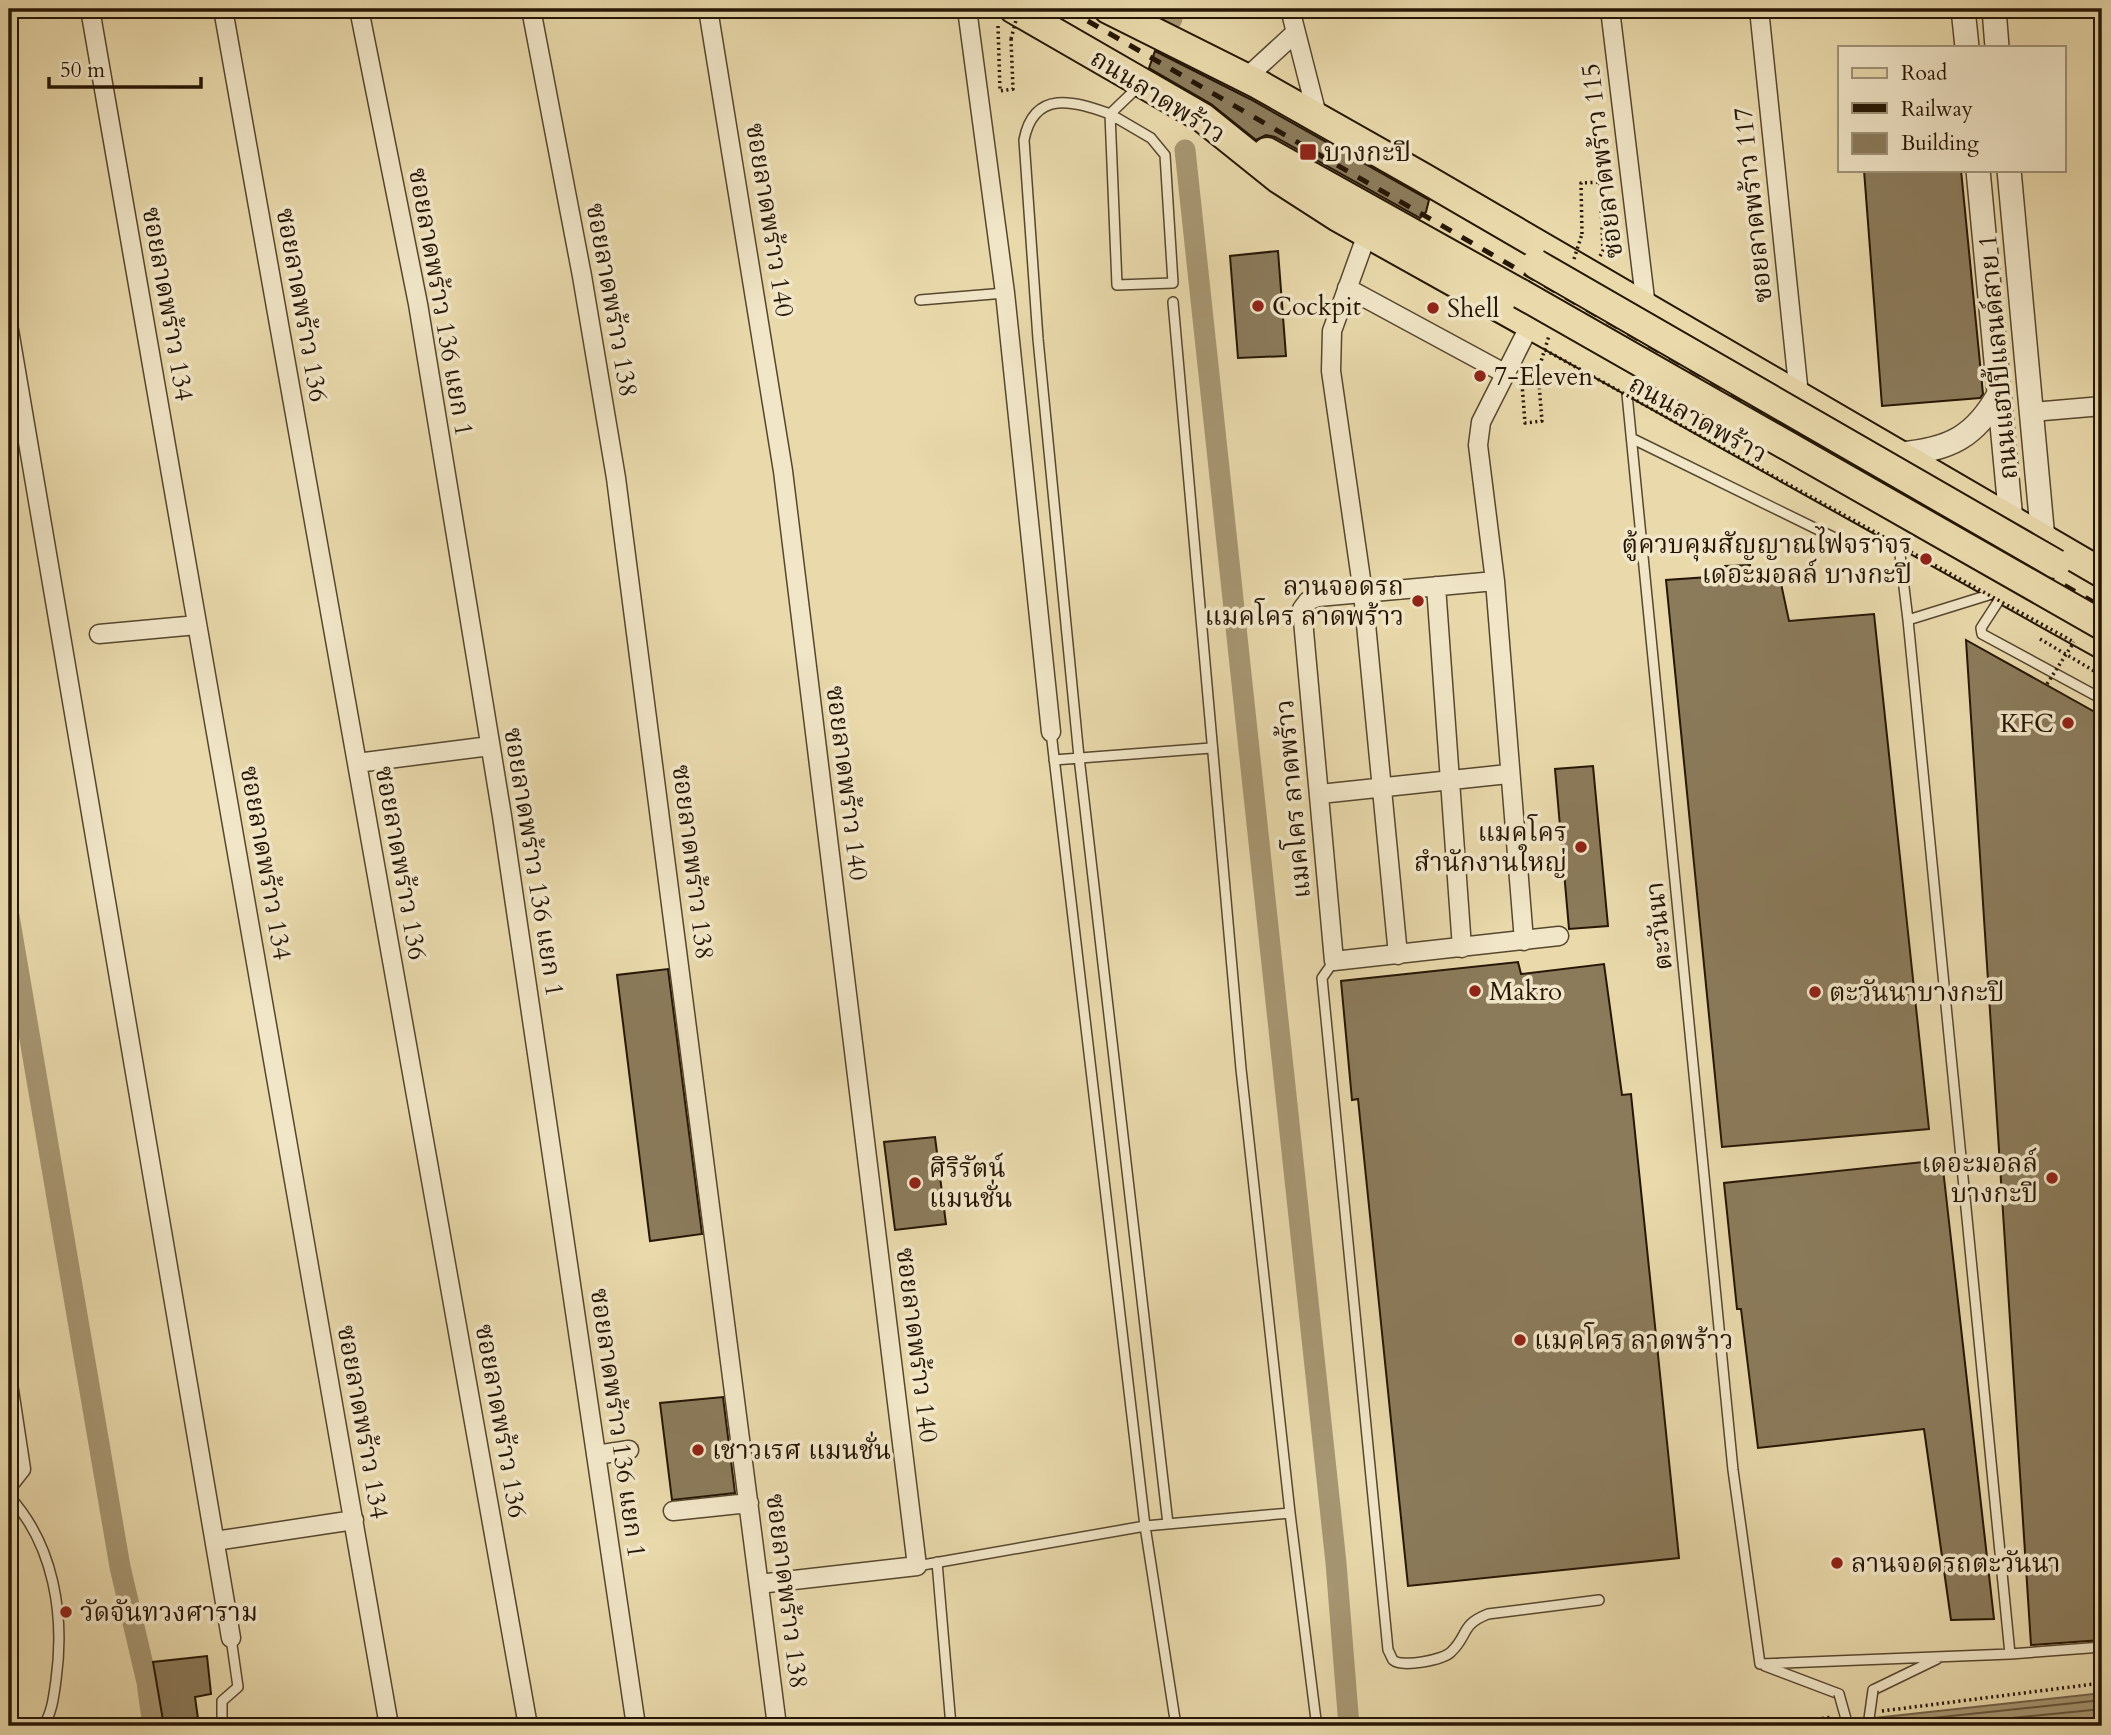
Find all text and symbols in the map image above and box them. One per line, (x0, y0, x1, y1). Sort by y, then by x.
street label: ถนนลาดพร้าว (1084, 41, 1232, 151)
scale bar (49, 46, 201, 90)
legend (1838, 46, 2066, 172)
text: 50 m (60, 56, 105, 85)
text: Road (1901, 59, 1947, 88)
street label: ซอยลาดพร้าว 115 (1573, 61, 1631, 261)
text: Railway (1901, 95, 1973, 124)
street label: ซอยลาดพร้าว 117 (1725, 106, 1781, 304)
street label: ซอยลาดพร้าว 140 (737, 120, 803, 320)
text: Building (1901, 129, 1979, 158)
place label: บางกะปิ (1324, 135, 1411, 170)
marker: บางกะปิ (1298, 142, 1318, 162)
street label: ซอยลาดพร้าว 136 แยก 1 (400, 165, 482, 439)
street label: ซอยลาดพร้าว 138 (578, 200, 646, 400)
street label: ซอยลาดพร้าว 134 (134, 204, 202, 404)
street label: ซอยลาดพร้าว 136 (268, 205, 336, 405)
street label: ถนนแฮปปี้แลนด์สาย 1 (1968, 233, 2026, 481)
place label: Cockpit (1272, 289, 1361, 324)
place label: Shell (1447, 291, 1500, 326)
marker: Cockpit (1250, 298, 1266, 314)
marker: Shell (1425, 300, 1441, 316)
place label: 7-Eleven (1494, 359, 1593, 394)
street label: ถนนลาดพร้าว (1623, 367, 1773, 471)
marker: 7-Eleven (1472, 368, 1488, 384)
place label: ตู้ควบคุมสัญญาณไฟจราจร เดอะมอลล์ บางกะปิ (1622, 526, 1912, 592)
marker: ตู้ควบคุมสัญญาณไฟจราจร เดอะมอลล์ บางกะปิ (1918, 551, 1934, 567)
place label: ลานจอดรถ แมคโคร ลาดพร้าว (1204, 569, 1404, 634)
marker: ลานจอดรถ แมคโคร ลาดพร้าว (1410, 593, 1426, 609)
street label: ซอยลาดพร้าว 140 (818, 683, 876, 883)
street label: แมคโคร ลาดพร้าว (1266, 698, 1319, 900)
place label: KFC (2000, 706, 2054, 741)
marker: KFC (2060, 715, 2076, 731)
street label: ซอยลาดพร้าว 136 แยก 1 (495, 725, 573, 999)
street label: ซอยลาดพร้าว 138 (664, 762, 722, 962)
street label: ซอยลาดพร้าว 134 (232, 763, 300, 963)
street label: ซอยลาดพร้าว 136 (367, 763, 435, 963)
place label: แมคโคร สำนักงานใหญ่ (1414, 814, 1567, 880)
marker: แมคโคร สำนักงานใหญ่ (1573, 839, 1589, 855)
street label: ตะวันนา (1637, 880, 1681, 972)
place label: Makro (1489, 974, 1562, 1009)
place label: ตะวันนาบางกะปิ (1829, 975, 2005, 1010)
marker: Makro (1467, 983, 1483, 999)
marker: ตะวันนาบางกะปิ (1807, 984, 1823, 1000)
place label: เดอะมอลล์ บางกะปิ (1922, 1146, 2038, 1211)
place label: ศิริรัตน์ แมนชั่น (929, 1151, 1012, 1216)
marker: เดอะมอลล์ บางกะปิ (2044, 1170, 2060, 1186)
marker: ศิริรัตน์ แมนชั่น (907, 1175, 923, 1191)
street label: ซอยลาดพร้าว 140 (888, 1245, 946, 1445)
street label: ซอยลาดพร้าว 136 แยก 1 (582, 1286, 654, 1560)
street label: ซอยลาดพร้าว 136 (467, 1321, 535, 1521)
street label: ซอยลาดพร้าว 134 (329, 1322, 397, 1522)
place label: แมคโคร ลาดพร้าว (1534, 1322, 1734, 1358)
marker: แมคโคร ลาดพร้าว (1512, 1332, 1528, 1348)
place label: เชาวเรศ แมนชั่น (712, 1431, 891, 1468)
marker: เชาวเรศ แมนชั่น (690, 1442, 706, 1458)
street label: ซอยลาดพร้าว 138 (758, 1491, 816, 1691)
place label: ลานจอดรถตะวันนา (1851, 1546, 2061, 1581)
marker: ลานจอดรถตะวันนา (1829, 1555, 1845, 1571)
place label: วัดจันทวงศาราม (80, 1595, 258, 1630)
marker: วัดจันทวงศาราม (58, 1604, 74, 1620)

